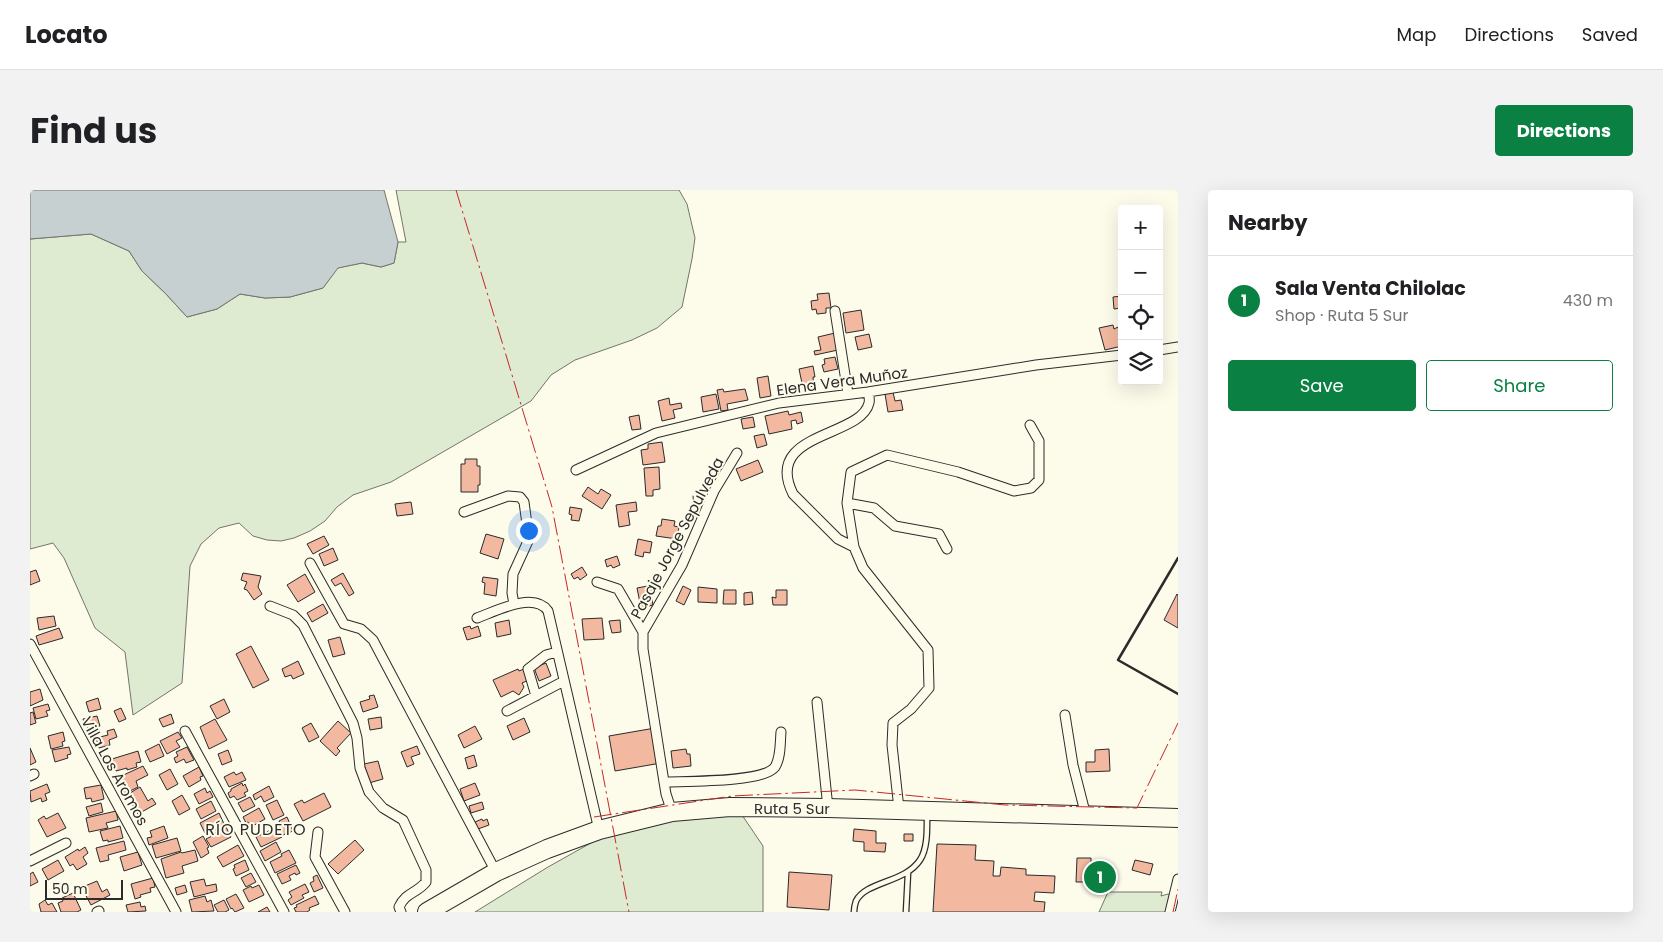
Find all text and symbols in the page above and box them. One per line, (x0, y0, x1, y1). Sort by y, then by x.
text: Locato (25, 18, 108, 51)
text: Map (1397, 22, 1436, 47)
text: Directions (1464, 22, 1554, 47)
text: Saved (1582, 22, 1638, 47)
button: Directions (1495, 105, 1633, 156)
text: Find us (30, 106, 157, 155)
map controls (1118, 205, 1163, 385)
button: + (1118, 205, 1163, 250)
text: Nearby (1228, 208, 1308, 237)
button: − (1118, 250, 1163, 295)
text: Sala Venta Chilolac (1275, 275, 1466, 302)
text: 1 (1241, 289, 1247, 312)
text: 430 m (1563, 289, 1613, 312)
button: locate (1118, 295, 1163, 340)
text: Shop · Ruta 5 Sur (1275, 304, 1408, 327)
button: layers (1118, 340, 1163, 385)
button: Save (1228, 360, 1416, 411)
button: Share (1426, 360, 1613, 411)
street label: Elena Vera Muñoz (775, 361, 909, 401)
street label: Pasaje Jorge Sepúlveda (625, 454, 729, 622)
your location (516, 518, 542, 544)
street label: Villa Los Aromos (76, 713, 154, 829)
street label: Ruta 5 Sur (754, 798, 830, 819)
district label: RÍO PUDETO (205, 818, 307, 841)
pin: 1 (1084, 858, 1116, 896)
scale bar (45, 877, 122, 900)
text: 50 m (52, 879, 88, 899)

